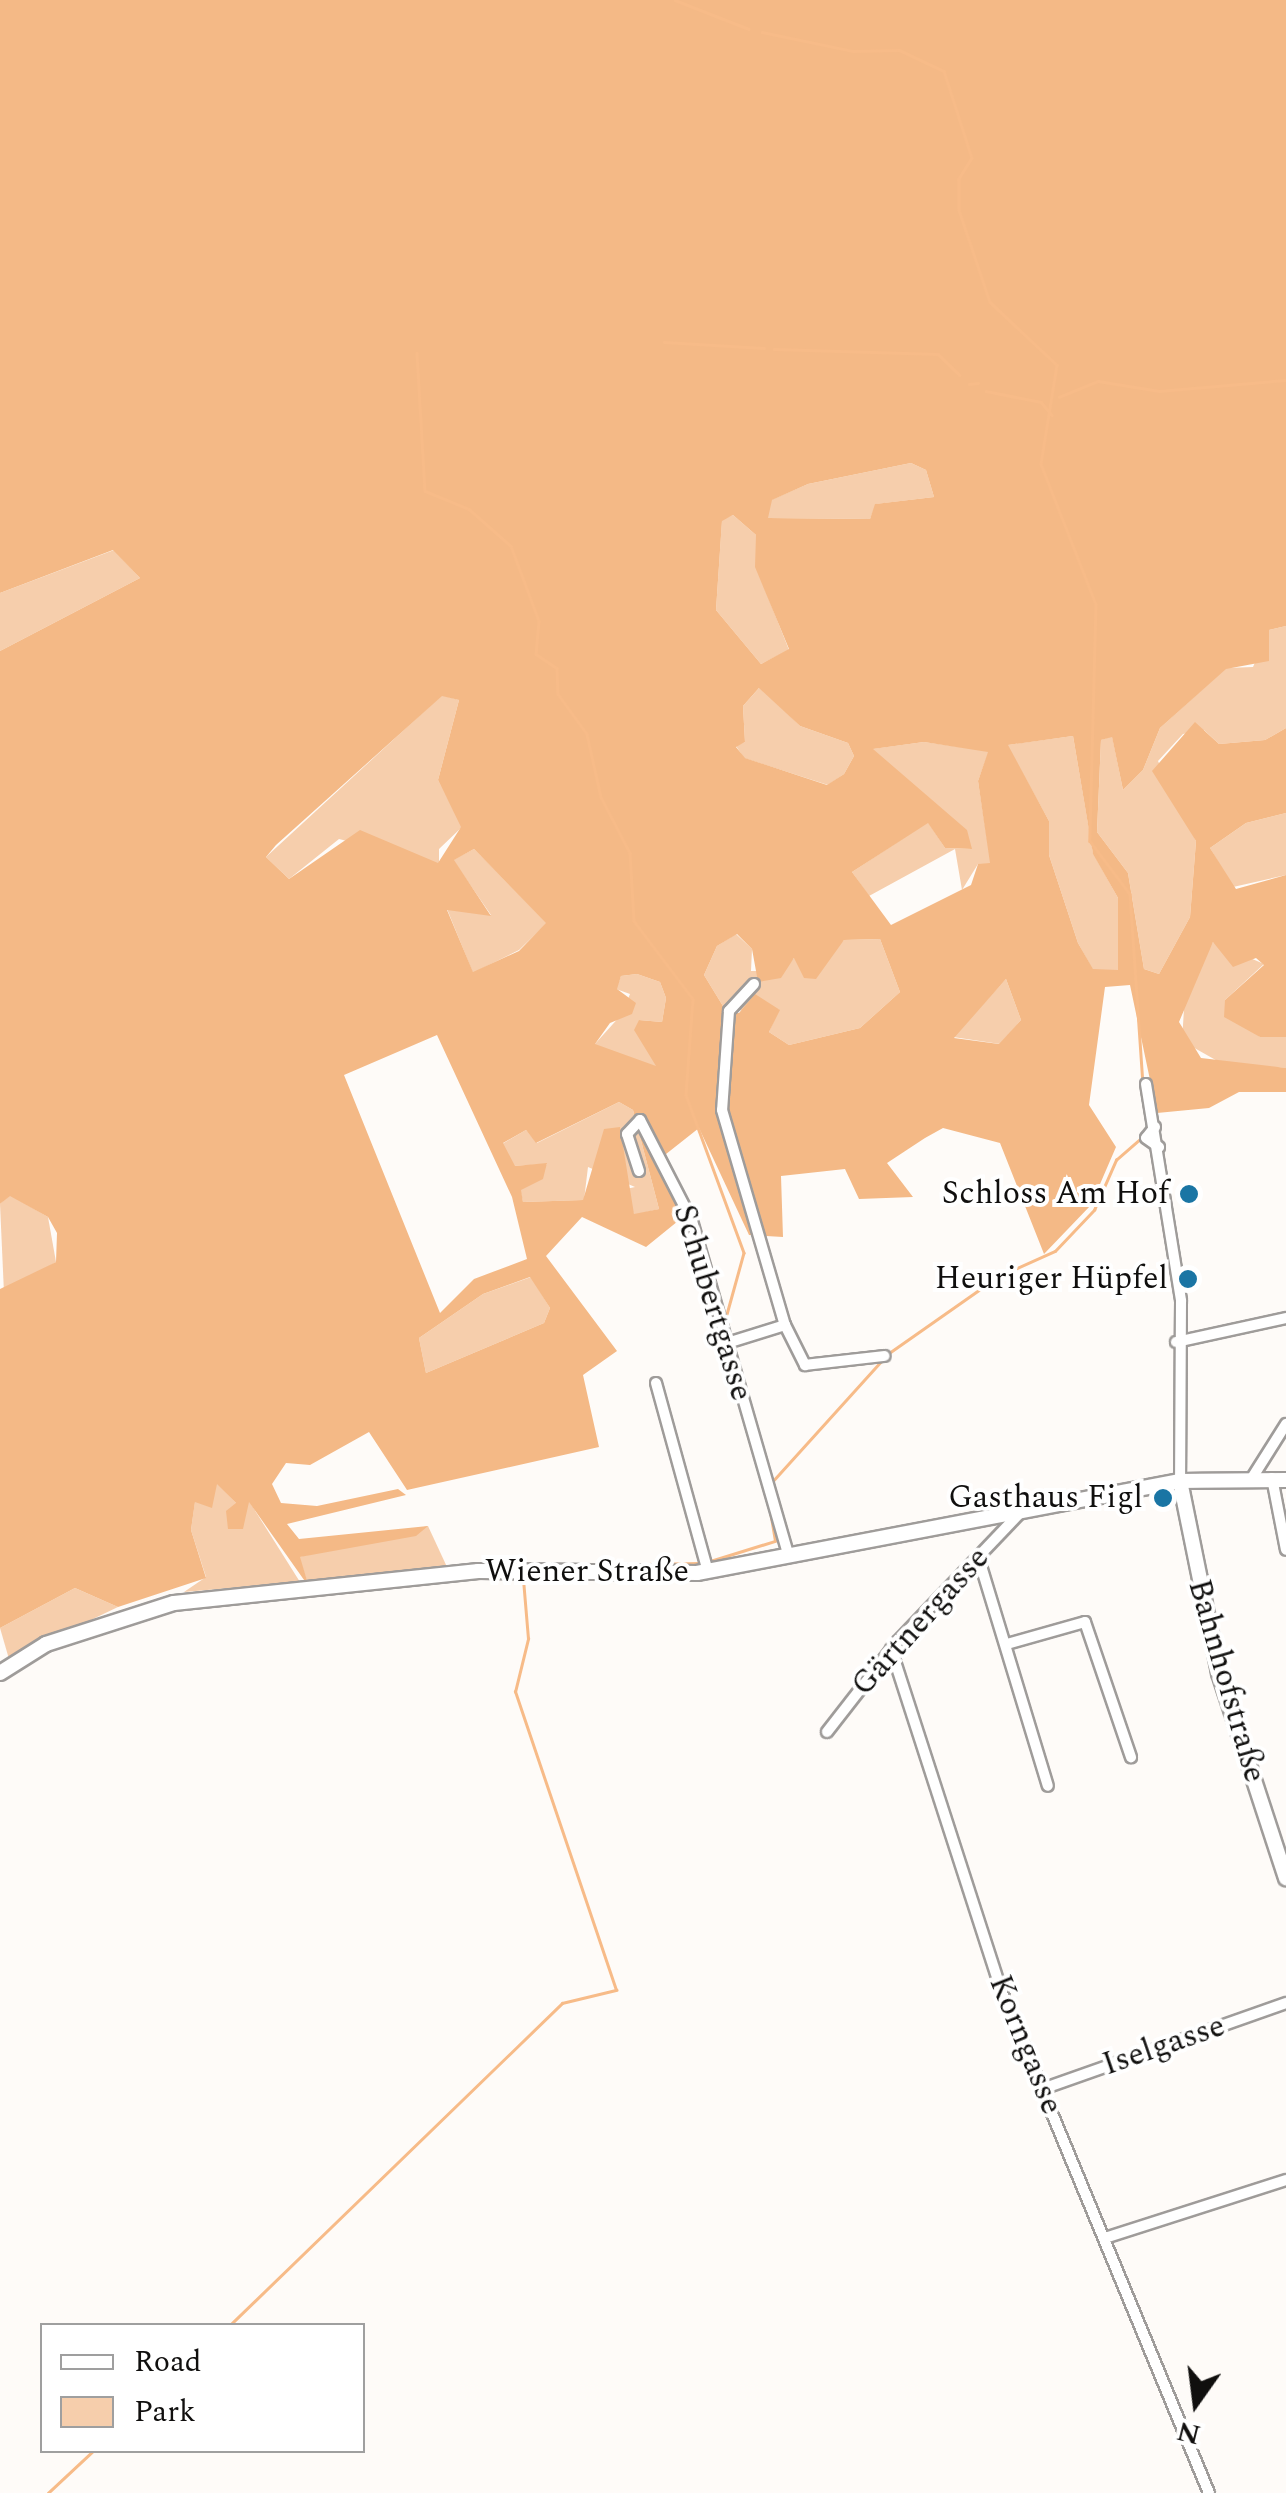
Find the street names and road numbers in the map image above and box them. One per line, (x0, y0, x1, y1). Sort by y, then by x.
street label: Schubertgasse (664, 1200, 760, 1406)
street label: Gärtnergasse (844, 1540, 998, 1704)
street label: Wiener Straße (485, 1553, 689, 1591)
street label: Bahnhofstraße (1179, 1575, 1273, 1787)
street label: Korngasse (980, 1970, 1070, 2120)
street label: Iselgasse (1098, 2007, 1230, 2085)

